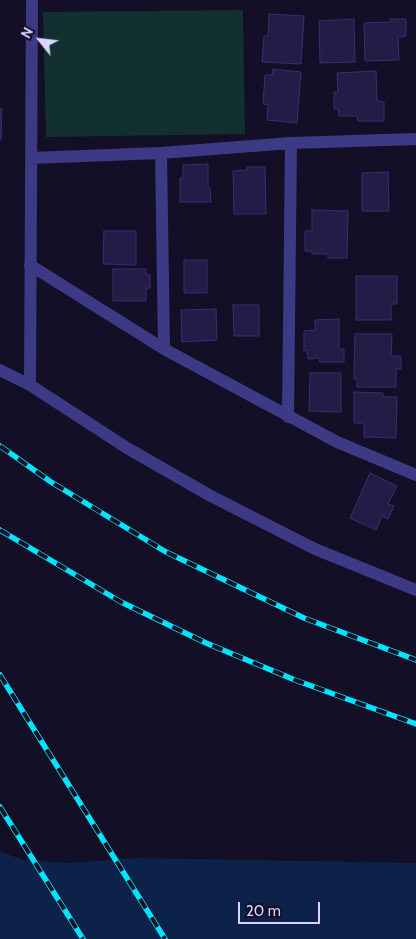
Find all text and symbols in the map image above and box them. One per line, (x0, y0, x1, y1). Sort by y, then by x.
north arrow (15, 15, 65, 65)
text: N (17, 24, 37, 41)
scale bar (241, 892, 324, 924)
text: 20 m (246, 902, 281, 920)

